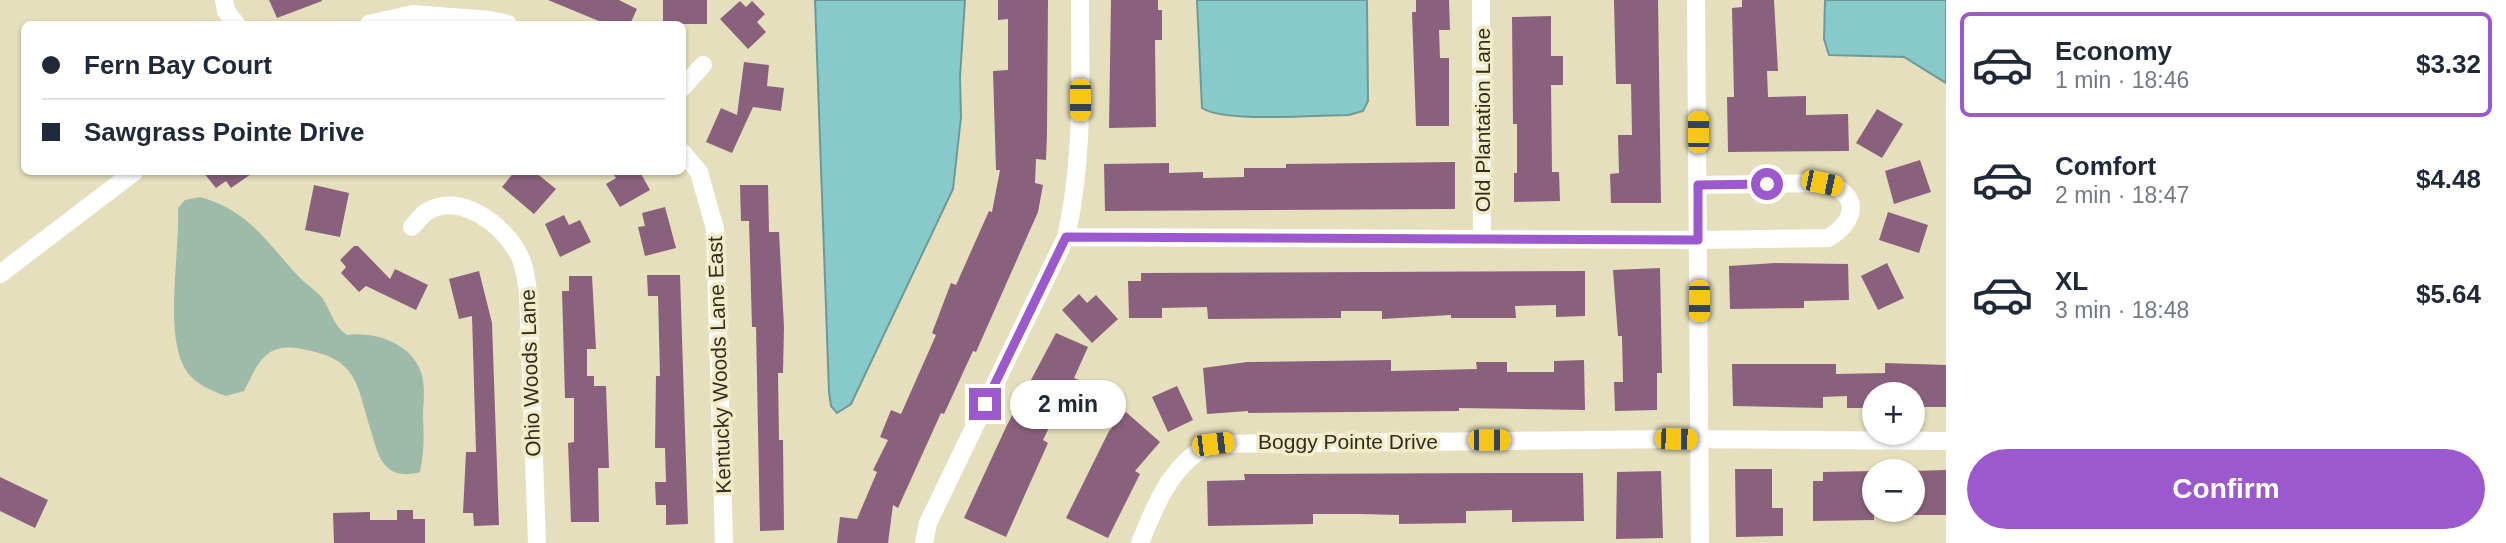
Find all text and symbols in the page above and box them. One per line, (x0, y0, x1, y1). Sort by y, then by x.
street label: Old Plantation Lane (1471, 28, 1494, 212)
icon: car (1971, 33, 2034, 96)
text: Economy (2055, 36, 2172, 66)
text: $3.32 (2416, 49, 2481, 79)
text: Fern Bay Court (84, 50, 272, 80)
text: 1 min · 18:46 (2055, 67, 2189, 93)
car (1070, 79, 1091, 121)
car (1688, 111, 1709, 153)
text: Sawgrass Pointe Drive (84, 117, 364, 147)
icon: car (1971, 148, 2034, 211)
text: Comfort (2055, 151, 2156, 181)
text: $4.48 (2416, 164, 2481, 194)
route start (1751, 168, 1783, 200)
car (1800, 168, 1845, 198)
text: 2 min · 18:47 (2055, 182, 2189, 208)
street label: Kentucky Woods Lane East (703, 236, 735, 494)
icon: car (1971, 263, 2034, 326)
text: XL (2055, 266, 2088, 296)
text: $5.64 (2416, 279, 2481, 309)
car (1689, 280, 1710, 322)
street label: Ohio Woods Lane (516, 289, 544, 457)
text: 3 min · 18:48 (2055, 297, 2189, 323)
callout: 2 min (1010, 380, 1125, 428)
map controls (1862, 382, 1925, 522)
button: + (1862, 382, 1925, 445)
route end (969, 388, 1001, 420)
text: 2 min (1038, 391, 1098, 417)
car (1655, 428, 1698, 450)
street label: Boggy Pointe Drive (1258, 430, 1438, 453)
car (1469, 430, 1511, 451)
car (1191, 431, 1236, 457)
button: Confirm (1967, 449, 2485, 529)
button: − (1862, 459, 1925, 522)

